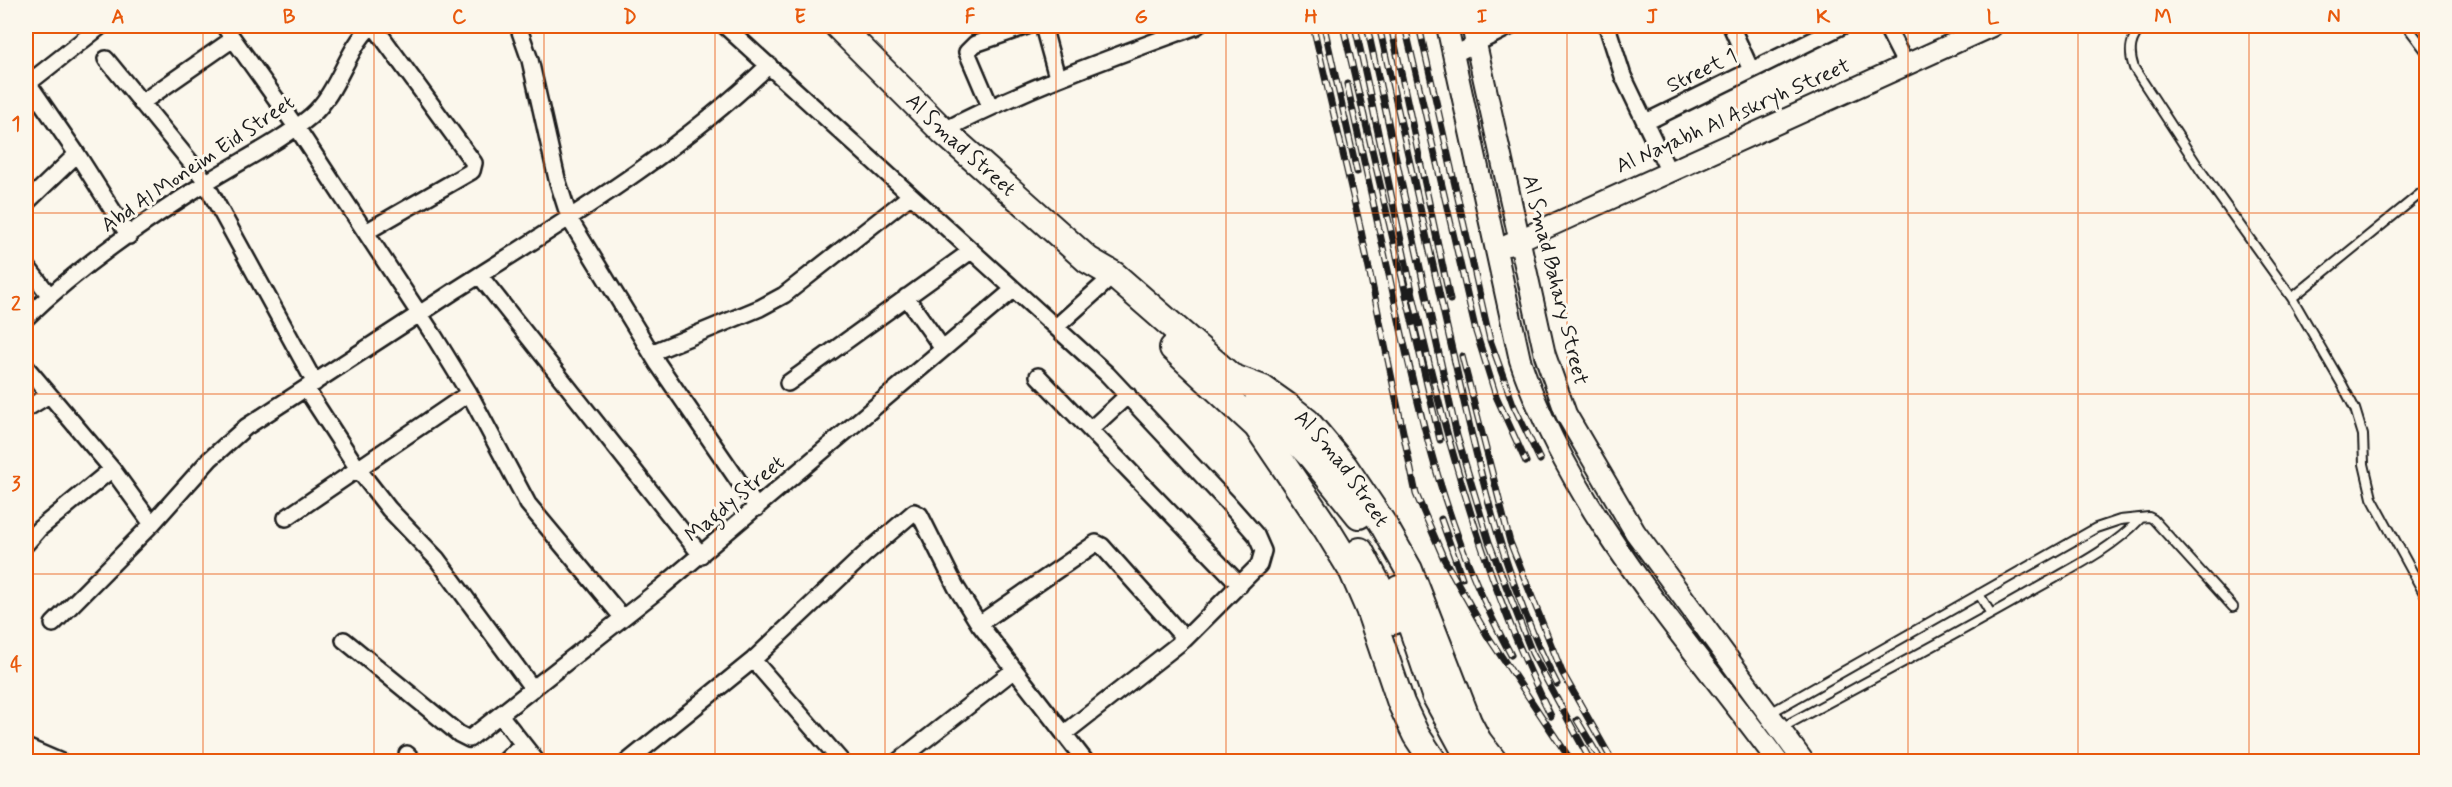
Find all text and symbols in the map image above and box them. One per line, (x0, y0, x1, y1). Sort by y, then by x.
text: A (111, 4, 125, 31)
text: B (283, 4, 296, 31)
text: C (452, 4, 467, 31)
text: D (623, 4, 637, 31)
text: E (794, 4, 806, 31)
text: F (965, 4, 976, 31)
text: G (1134, 4, 1148, 31)
text: H (1304, 4, 1318, 31)
text: I (1477, 4, 1487, 31)
text: J (1646, 4, 1658, 31)
text: K (1816, 4, 1831, 31)
text: L (1987, 4, 2000, 31)
text: M (2154, 4, 2172, 31)
text: N (2327, 4, 2341, 31)
street label: Street 1 (1662, 42, 1742, 100)
street label: Al Nayabh Al Askryh Street (1612, 52, 1855, 180)
street label: Al Smad Street (899, 87, 1022, 203)
street label: Abd Al Moneim Eid Street (96, 89, 300, 239)
text: 1 (12, 111, 20, 138)
street label: Al Smad Bahary Street (1515, 172, 1595, 388)
text: 2 (11, 291, 21, 318)
street label: Al Smad Street (1289, 403, 1395, 533)
street label: Magdy Street (679, 449, 792, 550)
text: 3 (11, 471, 21, 498)
text: 4 (10, 652, 22, 679)

